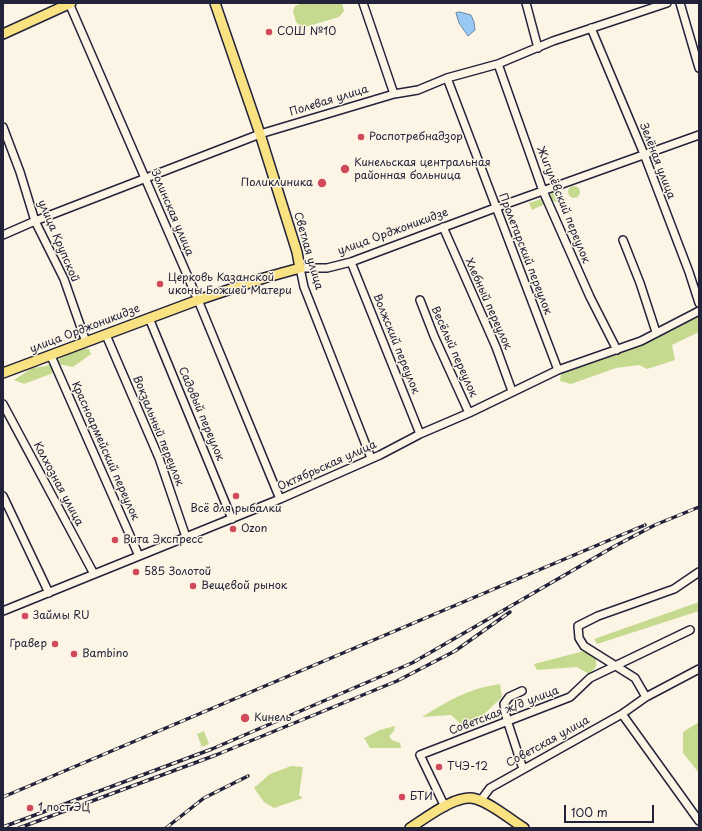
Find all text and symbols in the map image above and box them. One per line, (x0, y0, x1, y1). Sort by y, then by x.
place label: СОШ №10 (277, 25, 336, 39)
marker: СОШ №10 (264, 27, 274, 37)
street label: Полевая улица (288, 83, 370, 119)
street label: Зелёная улица (636, 121, 678, 201)
place label: Роспотребнадзор (369, 130, 463, 144)
marker: Роспотребнадзор (356, 132, 366, 142)
street label: Жигулёвский переулок (534, 145, 592, 265)
place label: Кинельская центральная районная больница (354, 156, 491, 182)
marker: Кинельская центральная районная больница (339, 163, 351, 175)
street label: Золинская улица (148, 168, 196, 258)
place label: Поликлиника (241, 176, 313, 190)
marker: Поликлиника (316, 177, 328, 189)
street label: Пролетарский переулок (496, 191, 554, 317)
street label: улица Крупской (35, 198, 81, 284)
street label: улица Орджоникидзе (336, 206, 450, 258)
street label: Светлая улица (291, 211, 325, 291)
street label: Хлебный переулок (462, 256, 514, 352)
place label: Церковь Казанской иконы Божией Матери (168, 271, 292, 297)
marker: Церковь Казанской иконы Божией Матери (155, 279, 165, 289)
street label: Волжский переулок (370, 292, 422, 396)
street label: улица Орджоникидзе (28, 302, 142, 356)
street label: Весёлый переулок (428, 305, 480, 399)
street label: Садовый переулок (175, 365, 227, 463)
street label: Вокзальный переулок (130, 374, 186, 488)
street label: Красноармейский переулок (68, 380, 142, 522)
street label: Октябрьская улица (276, 438, 378, 494)
street label: Колхозная улица (30, 440, 86, 528)
marker: Всё для рыбалки (231, 491, 241, 501)
place label: Всё для рыбалки (190, 502, 282, 516)
place label: Ozon (241, 522, 267, 536)
marker: Ozon (228, 524, 238, 534)
place label: Вита Экспресс (123, 533, 203, 547)
marker: Вита Экспресс (110, 535, 120, 545)
place label: 585 Золотой (144, 565, 211, 579)
marker: 585 Золотой (131, 567, 141, 577)
place label: Вещевой рынок (201, 579, 287, 593)
marker: Вещевой рынок (188, 581, 198, 591)
place label: Займы RU (33, 609, 90, 623)
marker: Займы RU (20, 611, 30, 621)
place label: Гравер (10, 637, 47, 651)
marker: Гравер (50, 639, 60, 649)
place label: Bambino (82, 647, 128, 661)
marker: Bambino (69, 649, 79, 659)
street label: Советская ж/д улица (447, 684, 561, 738)
place label: Кинель (254, 711, 291, 725)
marker: Кинель (239, 712, 251, 724)
street label: Советская улица (504, 714, 592, 770)
place label: ТЧЭ-12 (447, 760, 488, 774)
marker: ТЧЭ-12 (434, 762, 444, 772)
place label: БТИ (410, 790, 433, 804)
marker: БТИ (397, 792, 407, 802)
scale bar (566, 797, 656, 823)
place label: 1 пост ЭЦ (38, 801, 90, 815)
marker: 1 пост ЭЦ (25, 803, 35, 813)
text: 100 m (571, 803, 608, 821)

